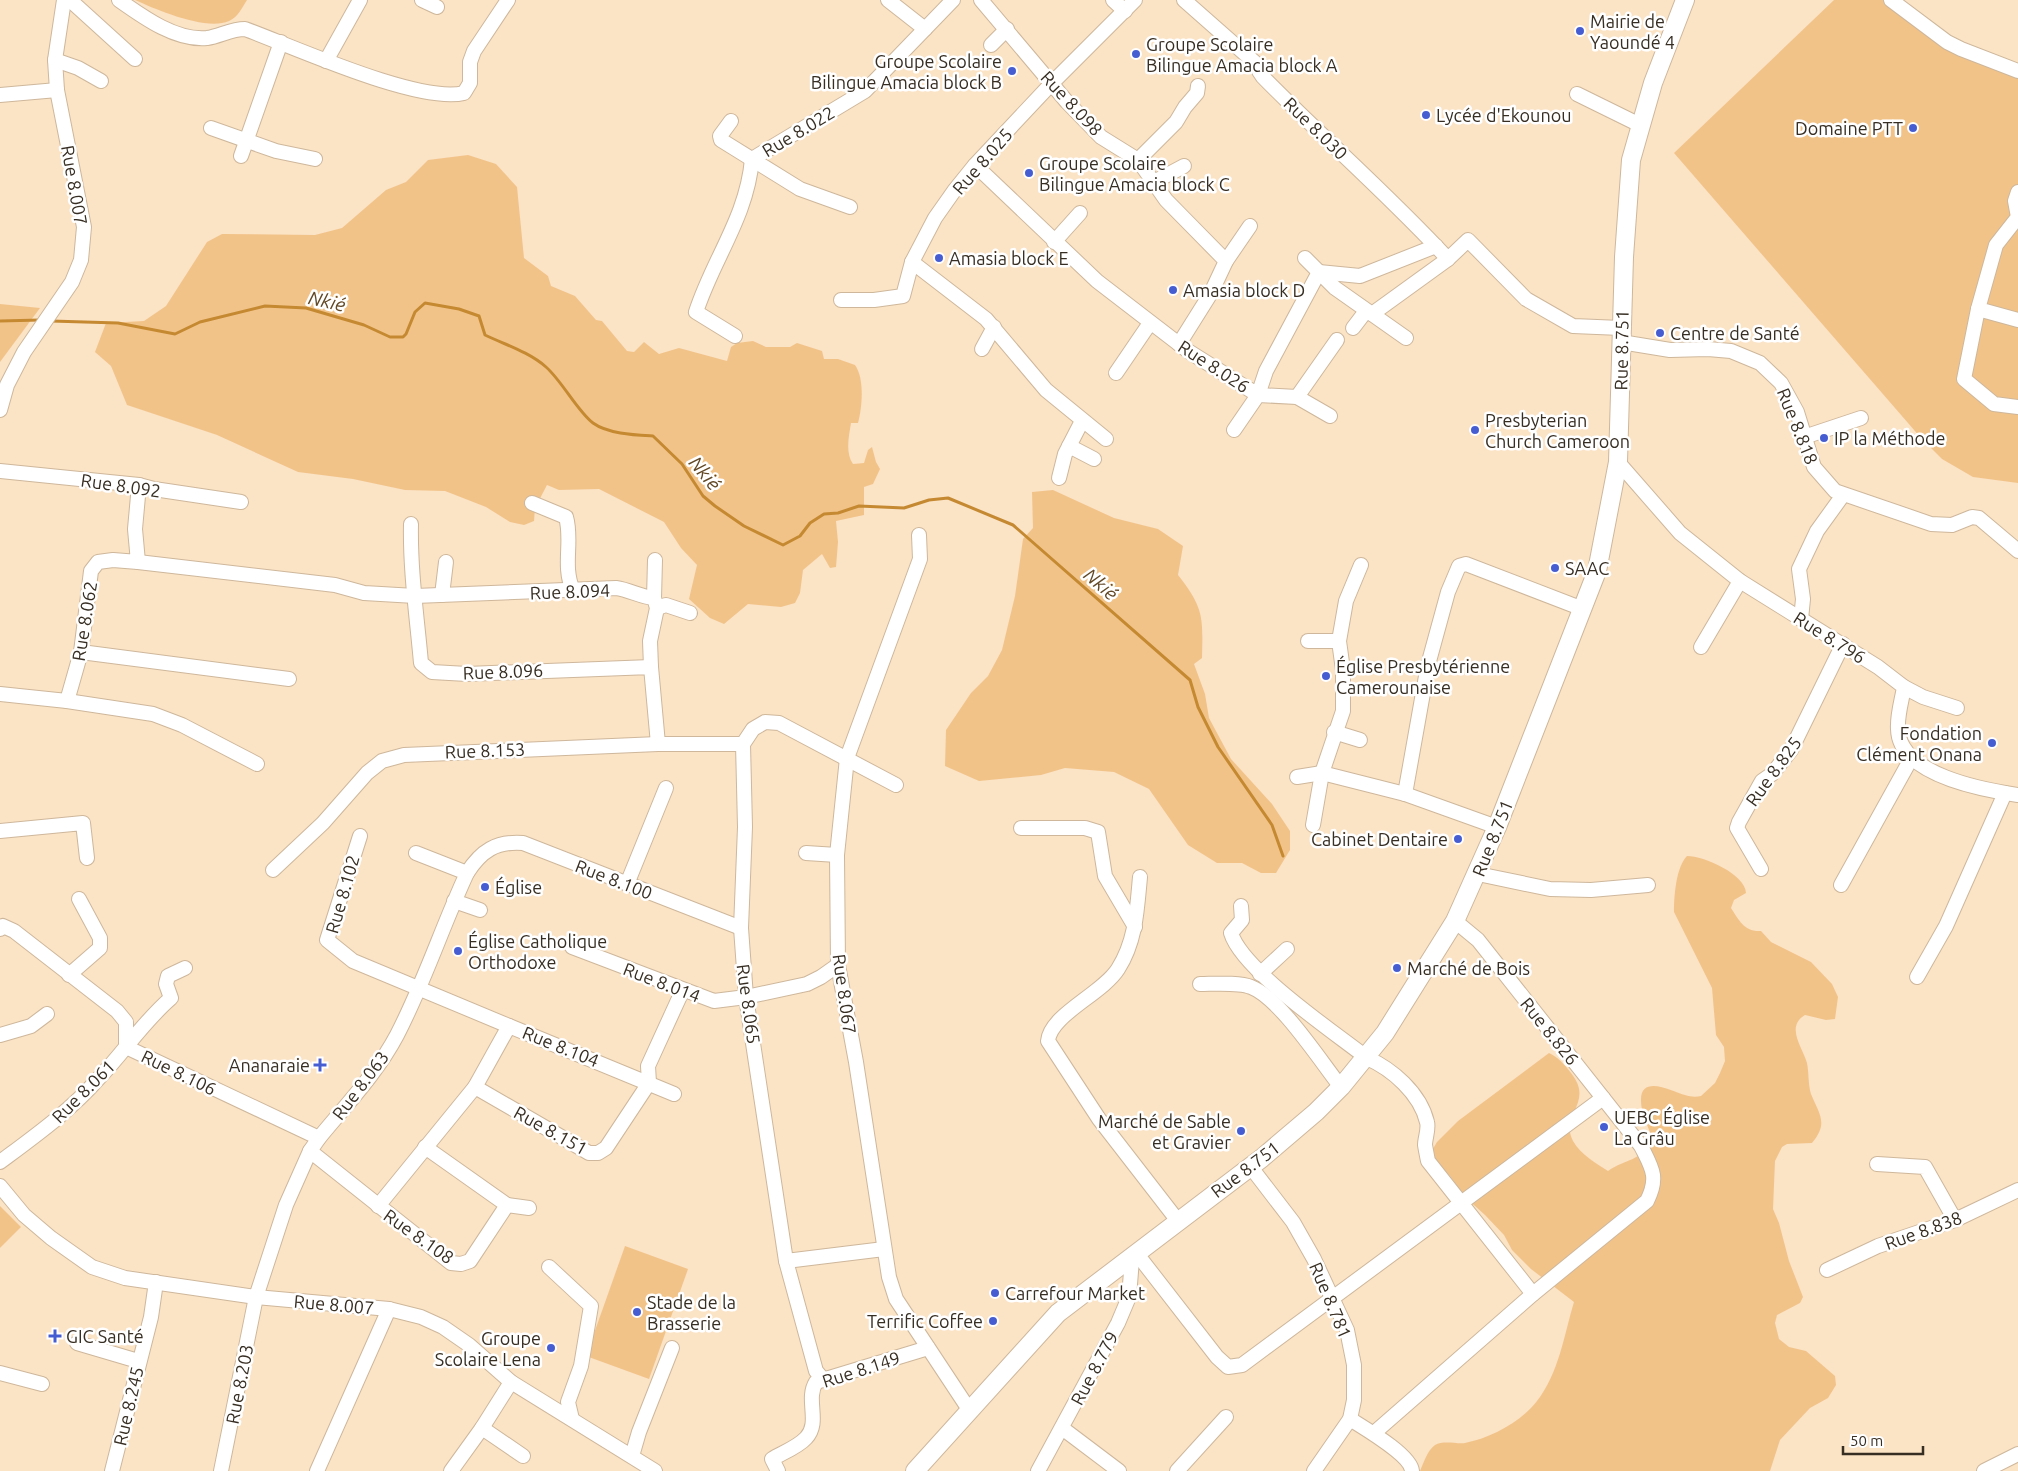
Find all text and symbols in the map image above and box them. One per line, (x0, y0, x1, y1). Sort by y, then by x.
place label: Mairie de Yaoundé 4 (1590, 11, 1675, 52)
marker: Mairie de Yaoundé 4 (1574, 25, 1586, 37)
place label: Groupe Scolaire Bilingue Amacia block A (1146, 34, 1338, 75)
marker: Groupe Scolaire Bilingue Amacia block A (1130, 48, 1142, 60)
place label: Groupe Scolaire Bilingue Amacia block B (811, 51, 1002, 92)
marker: Groupe Scolaire Bilingue Amacia block B (1006, 65, 1018, 77)
street label: Rue 8.098 (1037, 67, 1107, 139)
street label: Rue 8.030 (1280, 93, 1352, 163)
street label: Rue 8.022 (758, 102, 838, 160)
place label: Lycée d'Ekounou (1436, 105, 1571, 125)
marker: Lycée d'Ekounou (1420, 109, 1432, 121)
place label: Domaine PTT (1795, 118, 1903, 138)
marker: Domaine PTT (1907, 122, 1919, 134)
street label: Rue 8.025 (948, 124, 1016, 198)
street label: Rue 8.007 (58, 144, 92, 226)
place label: Groupe Scolaire Bilingue Amacia block C (1039, 153, 1230, 194)
marker: Groupe Scolaire Bilingue Amacia block C (1023, 167, 1035, 179)
place label: Amasia block E (949, 248, 1069, 268)
marker: Amasia block E (933, 252, 945, 264)
place label: Amasia block D (1183, 280, 1305, 300)
marker: Amasia block D (1167, 284, 1179, 296)
water label: Nkié (306, 286, 348, 316)
street label: Rue 8.751 (1610, 310, 1632, 390)
place label: Centre de Santé (1670, 323, 1800, 343)
marker: Centre de Santé (1654, 327, 1666, 339)
street label: Rue 8.026 (1175, 336, 1253, 396)
street label: Rue 8.818 (1774, 385, 1822, 467)
place label: Presbyterian Church Cameroon (1485, 410, 1630, 451)
marker: Presbyterian Church Cameroon (1469, 424, 1481, 436)
place label: IP la Méthode (1834, 428, 1946, 448)
marker: IP la Méthode (1818, 432, 1830, 444)
water label: Nkié (685, 452, 726, 495)
street label: Rue 8.092 (80, 469, 162, 501)
place label: SAAC (1565, 558, 1609, 578)
marker: SAAC (1549, 562, 1561, 574)
water label: Nkié (1080, 563, 1123, 605)
street label: Rue 8.062 (68, 580, 100, 662)
street label: Rue 8.094 (529, 580, 611, 602)
street label: Rue 8.796 (1791, 607, 1869, 667)
place label: Église Presbytérienne Camerounaise (1336, 655, 1510, 697)
street label: Rue 8.096 (462, 660, 544, 682)
marker: Église Presbytérienne Camerounaise (1320, 670, 1332, 682)
place label: Fondation Clément Onana (1856, 723, 1982, 764)
street label: Rue 8.825 (1741, 733, 1805, 809)
marker: Fondation Clément Onana (1986, 737, 1998, 749)
street label: Rue 8.153 (444, 739, 526, 761)
street label: Rue 8.751 (1468, 797, 1516, 879)
place label: Cabinet Dentaire (1311, 829, 1448, 849)
marker: Cabinet Dentaire (1452, 833, 1464, 845)
street label: Rue 8.102 (321, 853, 363, 935)
street label: Rue 8.100 (573, 855, 655, 903)
place label: Église (495, 876, 542, 897)
marker: Église (479, 881, 491, 893)
place label: Église Catholique Orthodoxe (468, 930, 607, 972)
marker: Église Catholique Orthodoxe (452, 945, 464, 957)
street label: Rue 8.067 (829, 953, 861, 1035)
street label: Rue 8.014 (621, 958, 703, 1006)
place label: Marché de Bois (1407, 958, 1530, 978)
marker: Marché de Bois (1391, 962, 1403, 974)
street label: Rue 8.065 (733, 963, 765, 1045)
street label: Rue 8.826 (1517, 993, 1583, 1069)
street label: Rue 8.104 (520, 1022, 602, 1070)
street label: Rue 8.106 (138, 1045, 220, 1099)
street label: Rue 8.063 (328, 1047, 392, 1123)
street label: Rue 8.061 (47, 1055, 119, 1127)
place label: Ananaraie (229, 1055, 310, 1075)
marker: Ananaraie (314, 1059, 326, 1071)
street label: Rue 8.151 (511, 1102, 591, 1158)
place label: UEBC Église La Grâu (1614, 1106, 1710, 1148)
place label: Marché de Sable et Gravier (1098, 1111, 1231, 1152)
marker: UEBC Église La Grâu (1598, 1121, 1610, 1133)
marker: Marché de Sable et Gravier (1235, 1125, 1247, 1137)
street label: Rue 8.751 (1207, 1137, 1283, 1201)
street label: Rue 8.108 (380, 1205, 458, 1267)
street label: Rue 8.838 (1882, 1207, 1964, 1253)
street label: Rue 8.781 (1306, 1259, 1356, 1341)
place label: Carrefour Market (1005, 1283, 1145, 1303)
marker: Carrefour Market (989, 1287, 1001, 1299)
street label: Rue 8.007 (293, 1291, 375, 1317)
place label: Stade de la Brasserie (647, 1292, 736, 1333)
marker: Stade de la Brasserie (631, 1306, 643, 1318)
place label: Terrific Coffee (867, 1311, 983, 1331)
marker: Terrific Coffee (987, 1315, 999, 1327)
place label: GIC Santé (66, 1326, 144, 1346)
place label: Groupe Scolaire Lena (435, 1328, 541, 1369)
street label: Rue 8.779 (1066, 1328, 1122, 1408)
marker: GIC Santé (48, 1329, 62, 1343)
marker: Groupe Scolaire Lena (545, 1342, 557, 1354)
street label: Rue 8.203 (221, 1343, 257, 1425)
street label: Rue 8.149 (820, 1347, 902, 1391)
street label: Rue 8.245 (109, 1364, 147, 1448)
scale bar (1843, 1424, 1923, 1456)
text: 50 m (1850, 1432, 1883, 1449)

